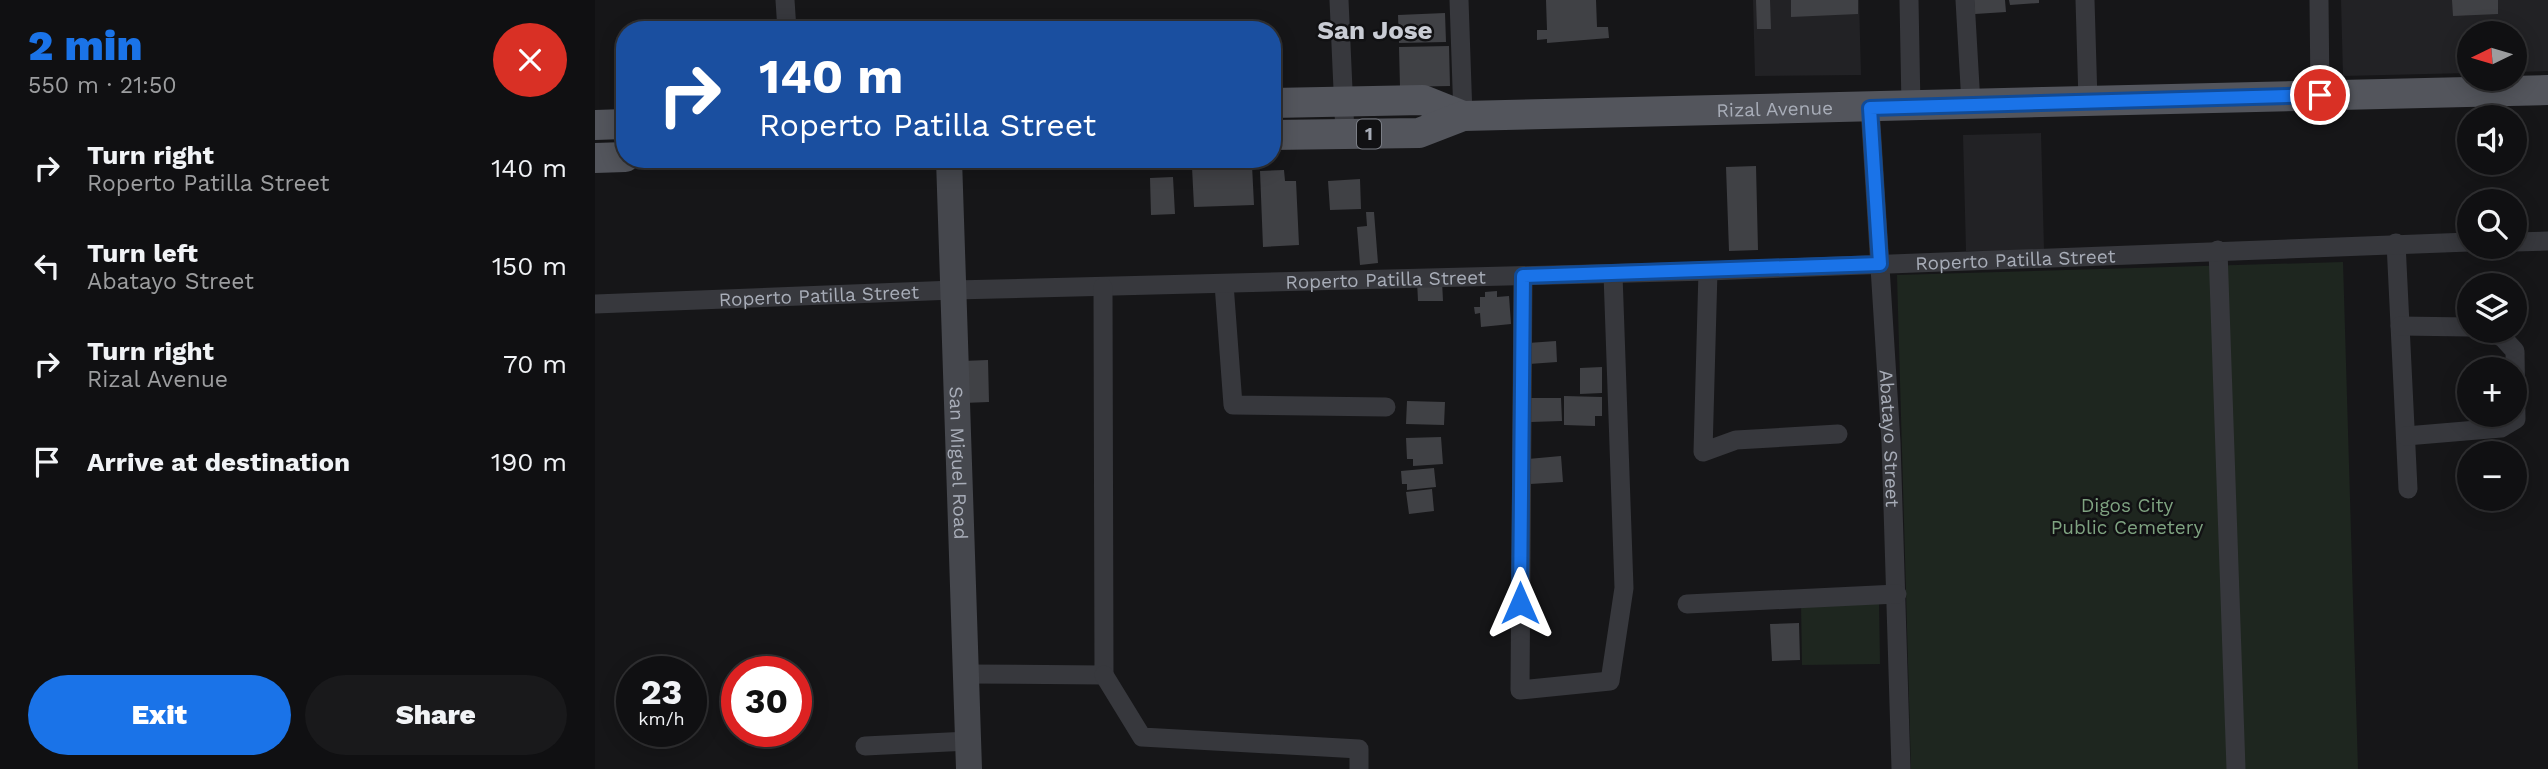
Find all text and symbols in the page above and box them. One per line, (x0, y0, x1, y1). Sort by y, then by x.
district label: San Jose (1317, 15, 1433, 45)
text: 2 min (28, 21, 142, 70)
north arrow (2457, 21, 2527, 91)
map controls (2457, 21, 2527, 511)
button: close (493, 23, 567, 97)
text: 140 m (759, 47, 903, 105)
icon: right (644, 49, 735, 140)
pin (2290, 65, 2350, 125)
text: 550 m · 21:50 (28, 72, 177, 99)
icon: arrive (2301, 76, 2339, 114)
street label: Rizal Avenue (1716, 96, 1833, 122)
button: sound (2457, 105, 2527, 175)
text: Roperto Patilla Street (759, 106, 1096, 144)
road number: 1 (1357, 119, 1381, 148)
text: Turn right (87, 140, 214, 170)
icon: right (28, 149, 66, 187)
text: 140 m (491, 153, 567, 183)
text: Roperto Patilla Street (87, 170, 329, 197)
button: search (2457, 189, 2527, 259)
text: Turn left (87, 238, 198, 268)
street label: Roperto Patilla Street (1915, 244, 2116, 275)
icon: left (28, 247, 66, 285)
text: 150 m (492, 251, 567, 281)
street label: Roperto Patilla Street (1285, 266, 1486, 294)
text: Abatayo Street (87, 268, 254, 295)
button: layers (2457, 273, 2527, 343)
street label: Roperto Patilla Street (718, 280, 919, 311)
text: Turn right (87, 336, 214, 366)
icon: right (28, 345, 66, 383)
text: 70 m (503, 349, 567, 379)
button: + (2457, 357, 2527, 427)
text: Rizal Avenue (87, 366, 228, 393)
street label: Abatayo Street (1874, 369, 1904, 508)
street label: San Miguel Road (944, 386, 972, 540)
button: − (2457, 441, 2527, 511)
icon: arrive (28, 443, 66, 481)
text: Arrive at destination (87, 447, 350, 477)
text: 190 m (491, 447, 567, 477)
park label: Digos City Public Cemetery (2051, 494, 2203, 539)
position arrow (1483, 566, 1557, 640)
speed limit sign: 30 (721, 656, 812, 747)
text: 23 (641, 671, 682, 713)
button: Exit (28, 675, 291, 755)
button: Share (305, 675, 567, 755)
text: km/h (638, 708, 685, 729)

